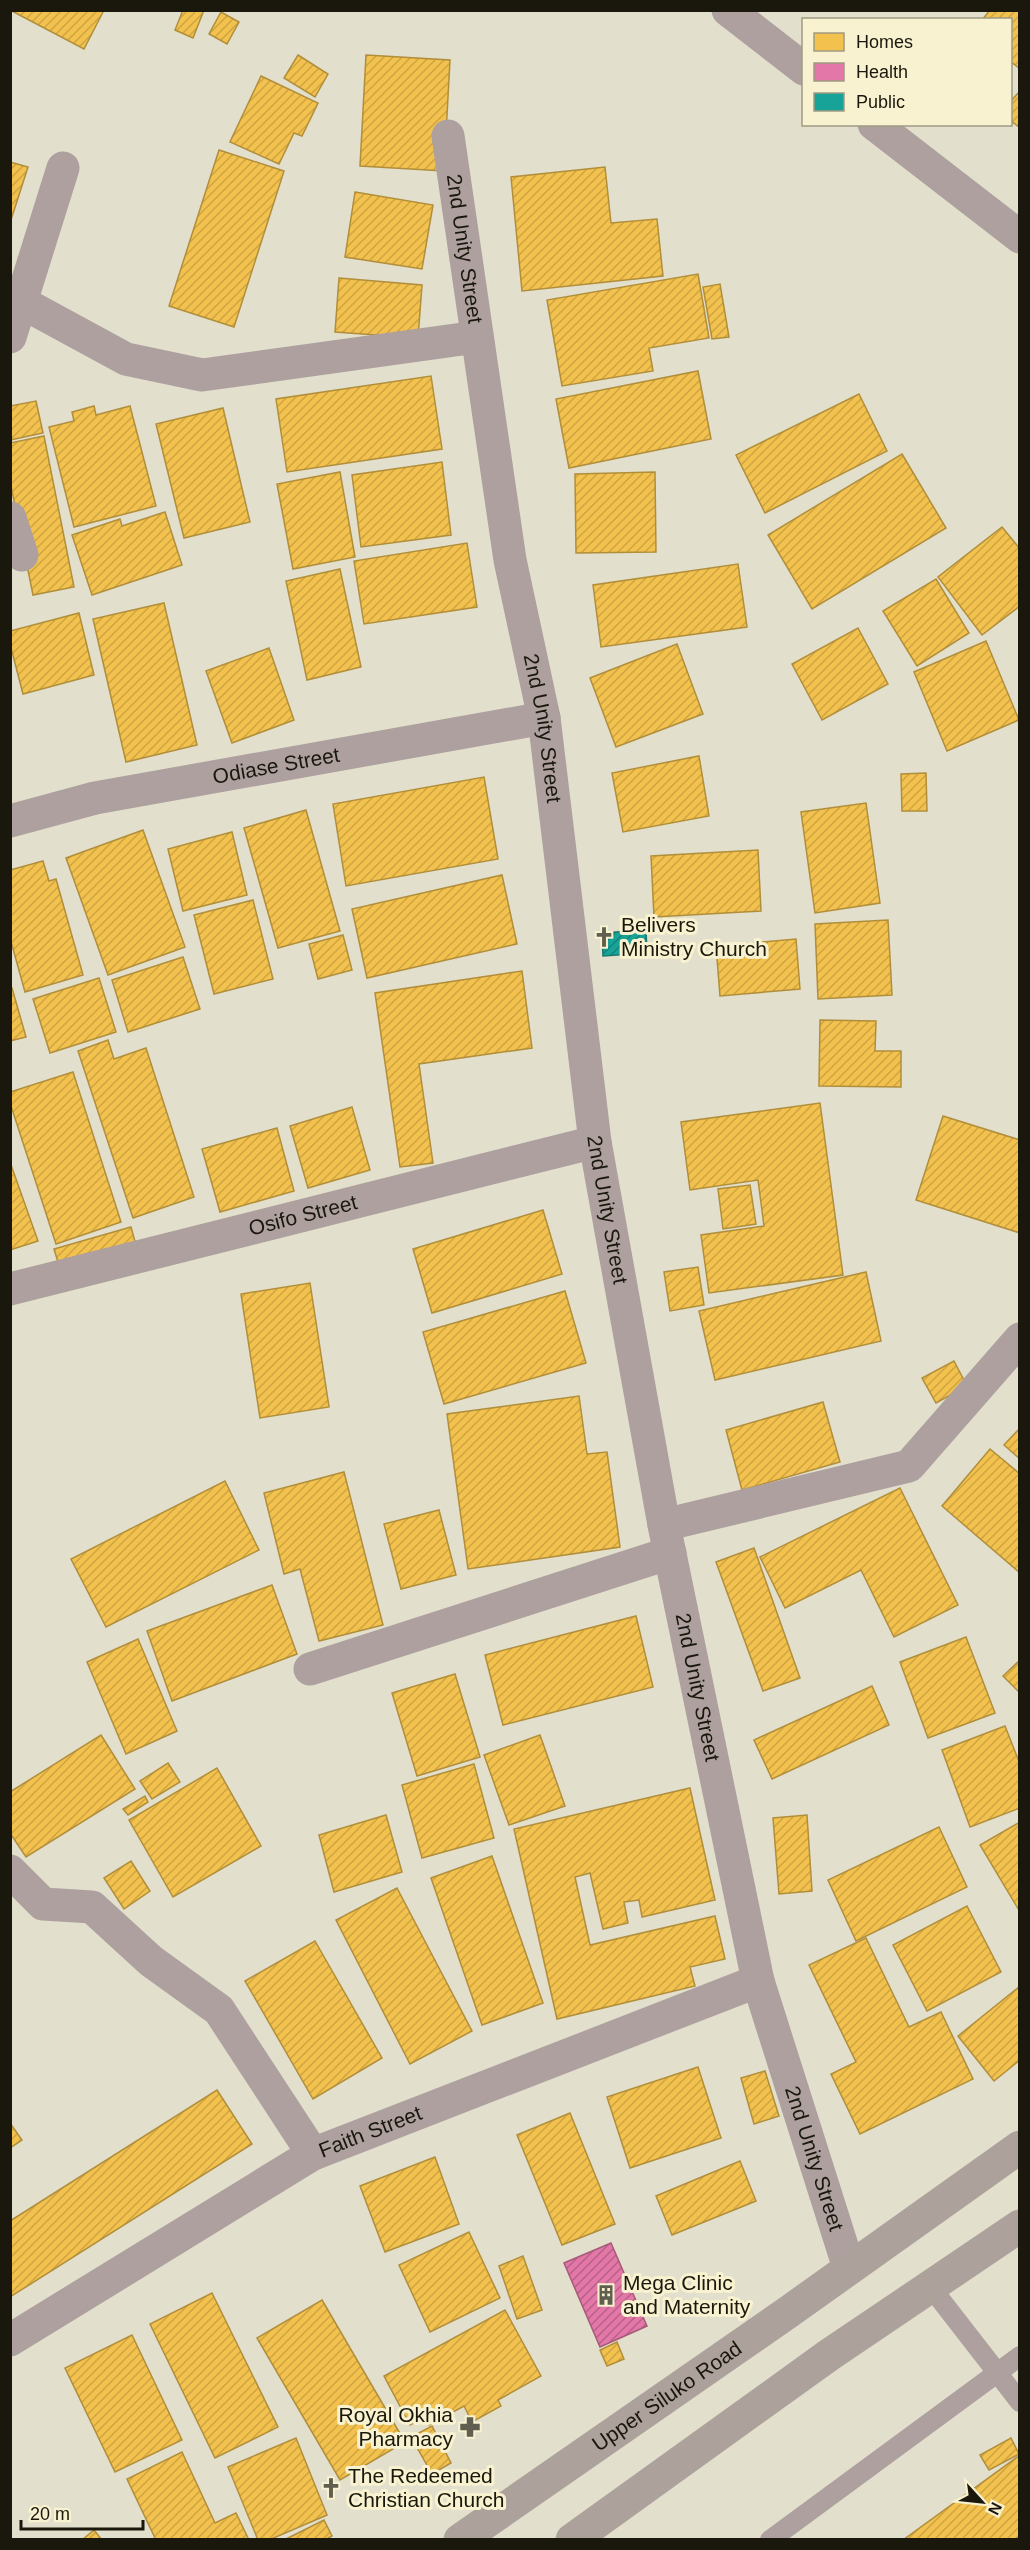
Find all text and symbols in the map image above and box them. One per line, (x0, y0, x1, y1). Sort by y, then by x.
legend (802, 18, 1012, 126)
text: Homes (856, 32, 913, 52)
text: Health (856, 62, 908, 82)
text: Public (856, 92, 905, 112)
street label: 2nd Unity Street (443, 173, 487, 325)
street label: 2nd Unity Street (519, 651, 566, 804)
street label: Odiase Street (211, 743, 341, 788)
place label: Belivers Ministry Church (621, 913, 767, 960)
church icon: Belivers Ministry Church (592, 925, 616, 949)
street label: 2nd Unity Street (583, 1134, 632, 1286)
street label: Osifo Street (246, 1190, 360, 1240)
street label: 2nd Unity Street (671, 1611, 724, 1763)
street label: 2nd Unity Street (781, 2083, 848, 2234)
street label: Faith Street (315, 2101, 425, 2162)
place label: Mega Clinic and Maternity (623, 2271, 751, 2318)
building icon: Mega Clinic and Maternity (594, 2283, 618, 2307)
street label: Upper Siluko Road (588, 2336, 746, 2456)
place label: Royal Okhia Pharmacy (339, 2403, 453, 2450)
pharmacy icon: Royal Okhia Pharmacy (458, 2415, 482, 2439)
place label: The Redeemed Christian Church (348, 2464, 504, 2511)
north arrow (952, 2472, 1012, 2532)
church icon: The Redeemed Christian Church (319, 2476, 343, 2500)
scale bar (21, 2493, 142, 2531)
text: N (985, 2500, 1005, 2518)
text: 20 m (30, 2504, 70, 2524)

